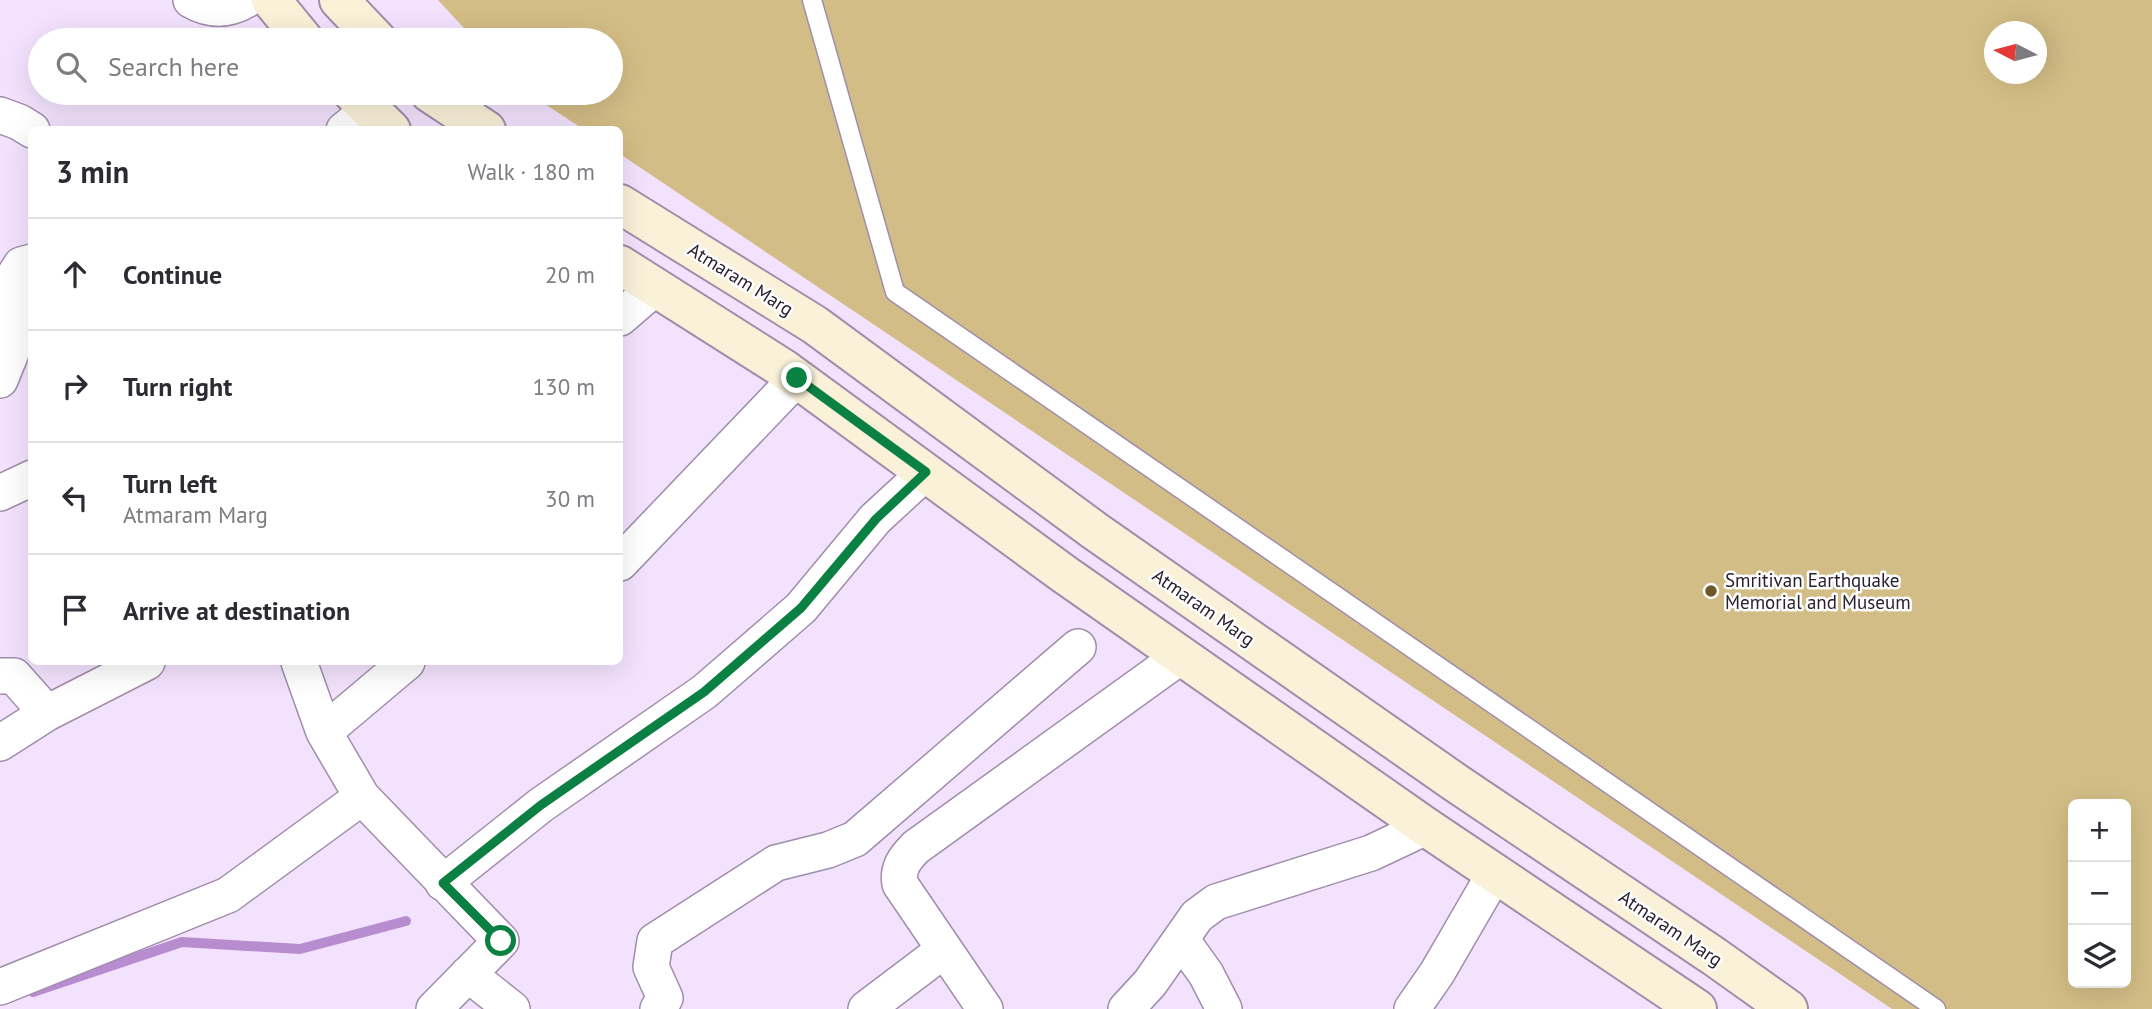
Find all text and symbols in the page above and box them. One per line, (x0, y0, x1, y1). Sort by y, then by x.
north arrow (1984, 21, 2047, 84)
search box (28, 28, 623, 105)
icon: search (52, 48, 90, 86)
text: Search here (108, 50, 239, 83)
text: 3 min (56, 152, 129, 191)
text: Walk · 180 m (468, 157, 595, 186)
street label: Atmaram Marg (684, 237, 798, 321)
icon: ahead (56, 255, 94, 293)
text: Continue (123, 258, 222, 291)
text: 20 m (545, 260, 595, 289)
route end (781, 362, 812, 393)
icon: right (56, 367, 94, 405)
text: Turn right (123, 370, 232, 403)
text: 130 m (533, 372, 595, 401)
text: Turn left (123, 467, 217, 500)
icon: left (56, 479, 94, 517)
text: 30 m (545, 484, 595, 513)
text: Atmaram Marg (123, 500, 268, 529)
street label: Atmaram Marg (1148, 563, 1260, 651)
place label: Smritivan Earthquake Memorial and Museum (1725, 568, 1911, 614)
marker: Smritivan Earthquake Memorial and Museum (1703, 583, 1719, 599)
icon: arrive (56, 591, 94, 629)
text: Arrive at destination (123, 594, 350, 627)
map controls (2068, 799, 2131, 988)
button: + (2068, 799, 2131, 862)
button: − (2068, 862, 2131, 925)
street label: Atmaram Marg (1615, 885, 1727, 971)
route start (485, 925, 516, 956)
button: layers (2068, 925, 2131, 988)

